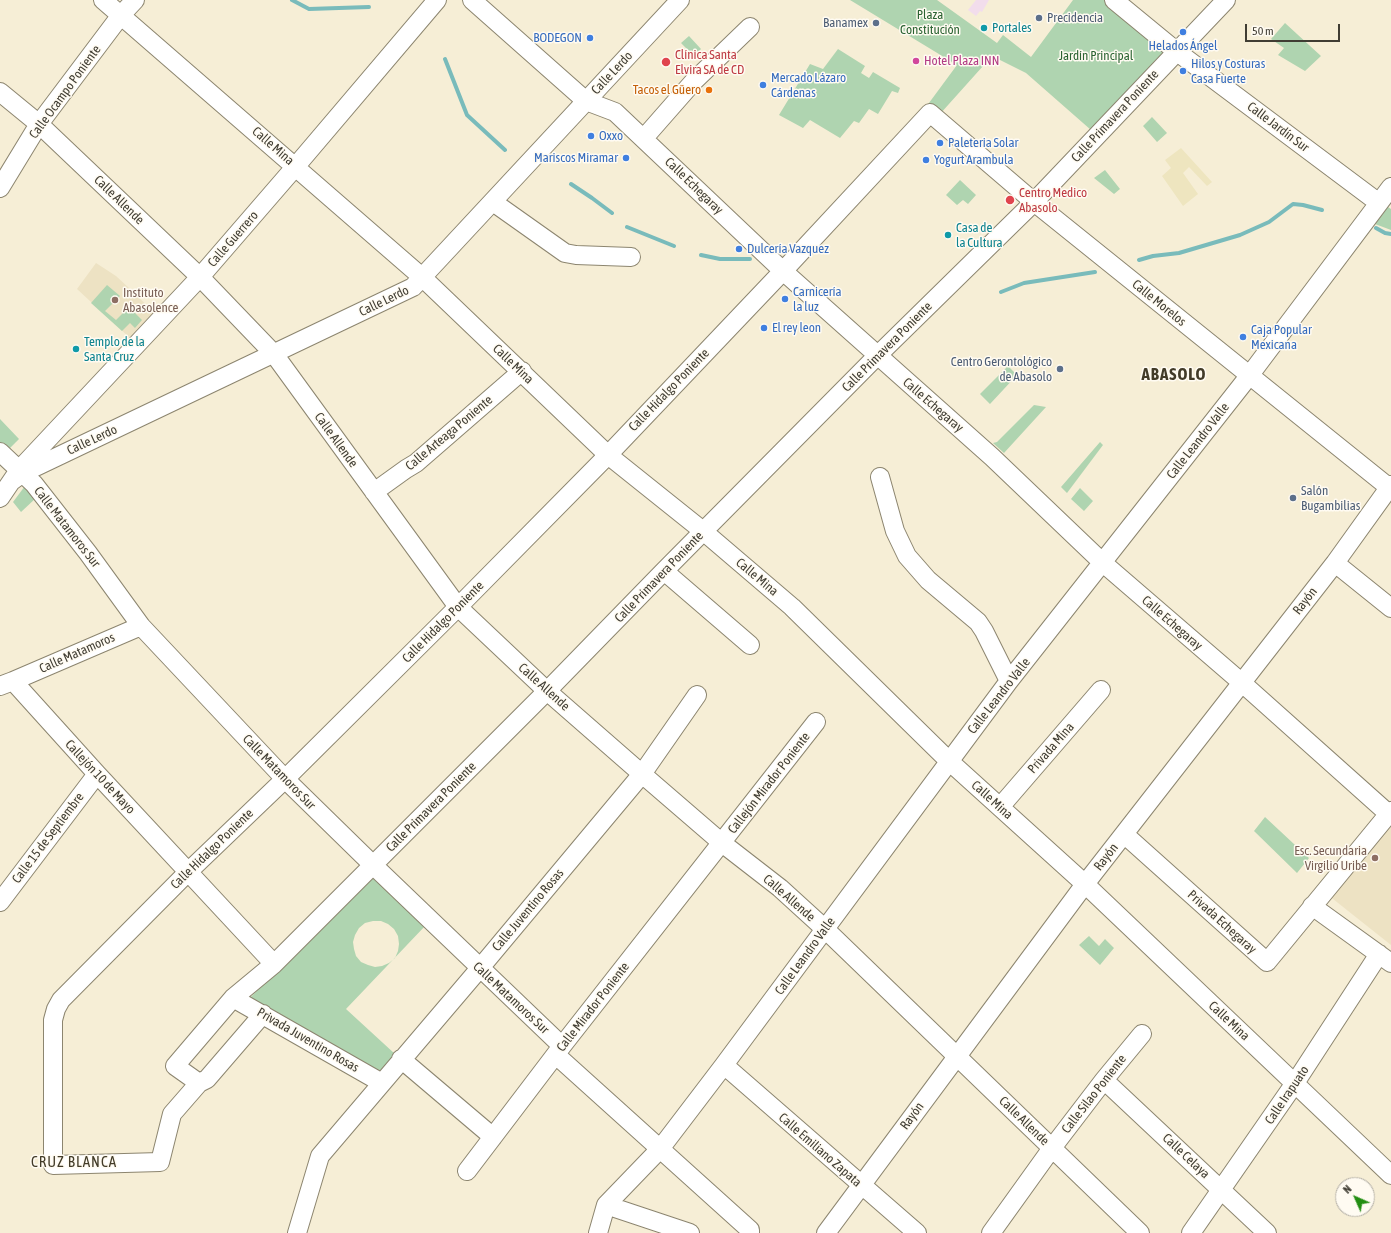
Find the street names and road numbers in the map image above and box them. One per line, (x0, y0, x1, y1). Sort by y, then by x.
street label: Calle Ocampo Poniente (26, 42, 104, 142)
street label: Calle Lerdo (588, 48, 636, 98)
street label: Calle Primavera Poniente (1068, 66, 1162, 166)
street label: Calle Jardín Sur (1244, 99, 1312, 155)
street label: Calle Mina (249, 124, 297, 168)
street label: Calle Echegaray (662, 154, 726, 218)
street label: Calle Allende (91, 172, 147, 228)
street label: Calle Guerrero (205, 208, 261, 270)
street label: Calle Morelos (1129, 277, 1189, 329)
street label: Calle Lerdo (357, 282, 411, 320)
street label: Calle Primavera Poniente (839, 299, 935, 395)
street label: Calle Mina (489, 341, 537, 387)
street label: Calle Hidalgo Poniente (626, 345, 712, 435)
street label: Calle Echegaray (899, 374, 967, 436)
street label: Calle Arteaga Poniente (402, 392, 496, 474)
street label: Calle Leandro Valle (1163, 400, 1233, 482)
street label: Calle Allende (311, 410, 361, 470)
street label: Calle Lerdo (65, 422, 119, 458)
street label: Calle Matamoros Sur (31, 483, 103, 571)
street label: Calle Primavera Poniente (611, 528, 707, 626)
street label: Calle Mina (733, 555, 781, 599)
street label: Calle Hidalgo Poniente (399, 578, 487, 666)
street label: Rayón (1290, 584, 1320, 618)
street label: Calle Echegaray (1138, 592, 1206, 654)
street label: Calle Matamoros (37, 629, 117, 677)
street label: Calle Leandro Valle (964, 655, 1034, 737)
street label: Calle Allende (515, 660, 573, 714)
street label: Privada Mina (1025, 719, 1077, 777)
street label: Callejón Mirador Poniente (725, 729, 813, 837)
street label: Calle Matamoros Sur (239, 731, 319, 813)
street label: Callejón 10 de Mayo (62, 737, 138, 817)
street label: Calle Primavera Poniente (383, 759, 479, 855)
street label: Calle Mina (968, 777, 1016, 823)
street label: Calle 15 de Septiembre (9, 790, 87, 886)
street label: Calle Hidalgo Poniente (167, 806, 257, 892)
street label: Rayón (1091, 840, 1121, 874)
street label: Calle Juventino Rosas (489, 866, 567, 954)
street label: Calle Allende (760, 871, 818, 925)
street label: Privada Echegaray (1184, 887, 1260, 957)
street label: Calle Leandro Valle (772, 914, 838, 998)
street label: Calle Matamoros Sur (470, 959, 552, 1037)
street label: Calle Mirador Poniente (553, 959, 633, 1055)
street label: Calle Mina (1205, 998, 1253, 1044)
street label: Privada Juventino Rosas (254, 1004, 362, 1076)
street label: Calle Silao Poniente (1058, 1052, 1130, 1136)
street label: Calle Irapuato (1262, 1063, 1312, 1127)
street label: Calle Allende (996, 1093, 1052, 1149)
street label: Rayón (897, 1099, 927, 1133)
street label: Calle Emiliano Zapata (775, 1110, 865, 1190)
street label: Calle Celaya (1159, 1130, 1213, 1182)

